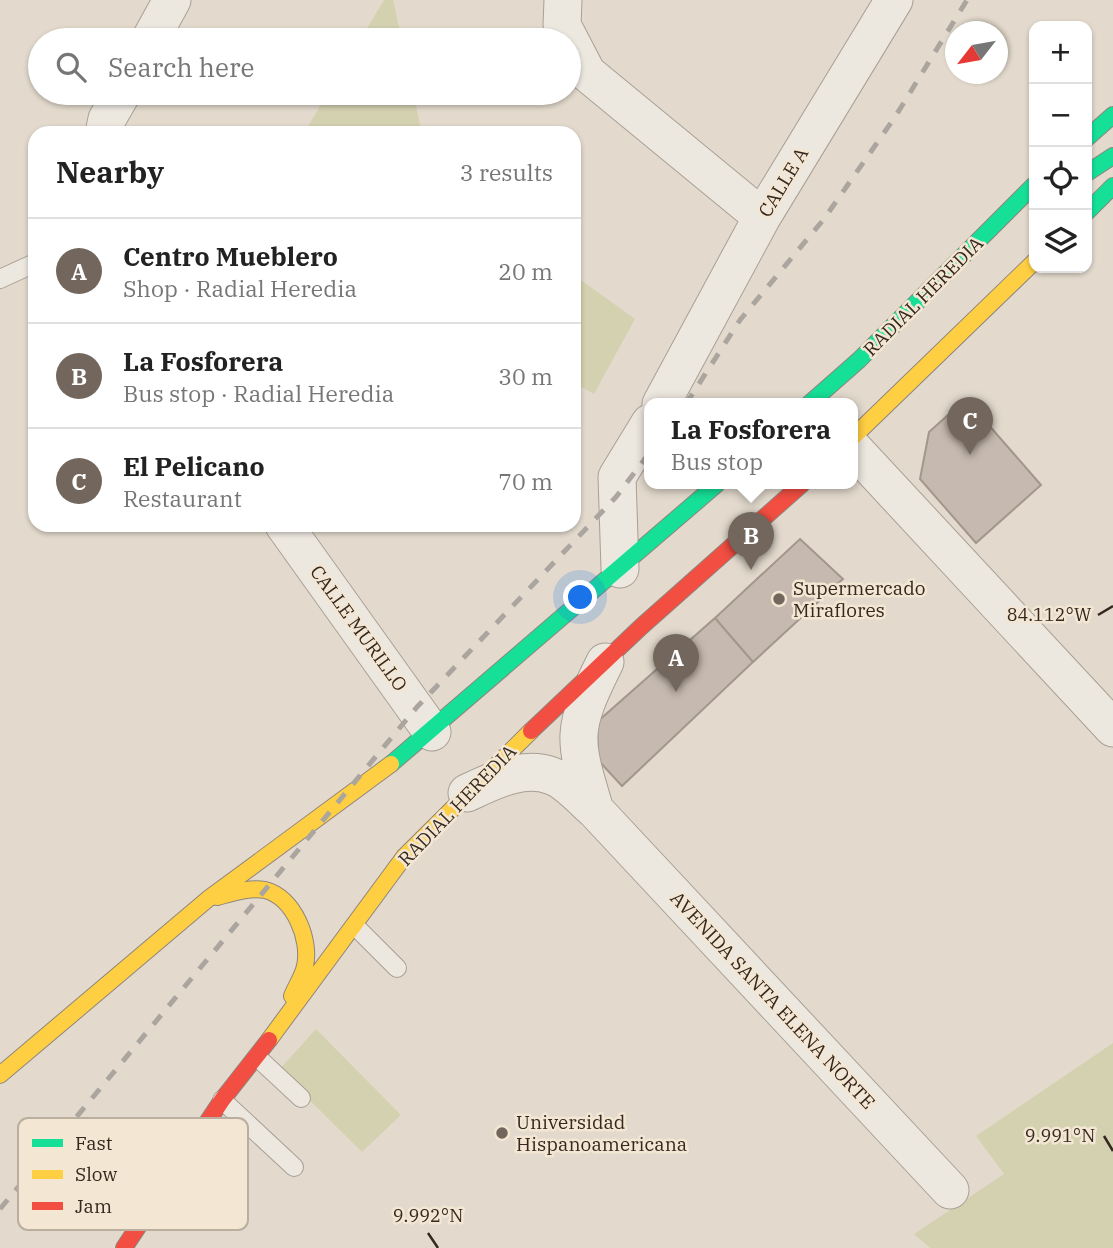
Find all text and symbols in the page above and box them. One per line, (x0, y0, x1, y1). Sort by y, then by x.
north arrow (945, 21, 1008, 84)
map controls (1029, 21, 1092, 273)
button: + (1029, 21, 1092, 84)
search box (28, 28, 581, 105)
icon: search (52, 48, 90, 86)
text: Search here (108, 50, 254, 84)
button: − (1029, 84, 1092, 147)
street label: CALLE A (753, 143, 813, 221)
button: locate (1029, 147, 1092, 210)
text: Nearby (56, 152, 164, 191)
text: 3 results (460, 157, 553, 187)
button: layers (1029, 210, 1092, 273)
street label: RADIAL HEREDIA (858, 231, 988, 361)
text: Centro Mueblero (123, 239, 338, 273)
text: A (71, 256, 87, 286)
text: 20 m (498, 256, 553, 286)
text: Shop · Radial Heredia (123, 273, 357, 303)
text: La Fosforera (123, 344, 283, 378)
text: B (71, 361, 87, 391)
text: 30 m (498, 361, 553, 391)
text: Bus stop · Radial Heredia (123, 378, 394, 408)
pin: C (947, 397, 993, 455)
popup (644, 398, 858, 489)
text: La Fosforera (671, 412, 831, 446)
text: Bus stop (671, 446, 763, 476)
text: El Pelicano (123, 449, 265, 483)
text: C (71, 466, 87, 496)
text: 70 m (498, 466, 553, 496)
text: Restaurant (123, 483, 242, 513)
pin: B (728, 512, 774, 570)
street label: CALLE MURILLO (305, 560, 413, 696)
place label: Supermercado Miraflores (793, 576, 925, 622)
your location (563, 580, 597, 614)
marker: Supermercado Miraflores (771, 591, 787, 607)
text: 84.112°W (1007, 603, 1092, 626)
pin: A (653, 634, 699, 692)
street label: RADIAL HEREDIA (393, 739, 521, 871)
street label: AVENIDA SANTA ELENA NORTE (666, 886, 880, 1114)
place label: Universidad Hispanoamericana (516, 1110, 687, 1156)
legend (18, 1118, 248, 1230)
text: 9.991°N (1025, 1124, 1095, 1147)
marker: Universidad Hispanoamericana (494, 1125, 510, 1141)
text: Fast (75, 1131, 113, 1155)
text: Slow (75, 1162, 117, 1186)
text: Jam (75, 1194, 112, 1218)
text: 9.992°N (393, 1204, 463, 1227)

